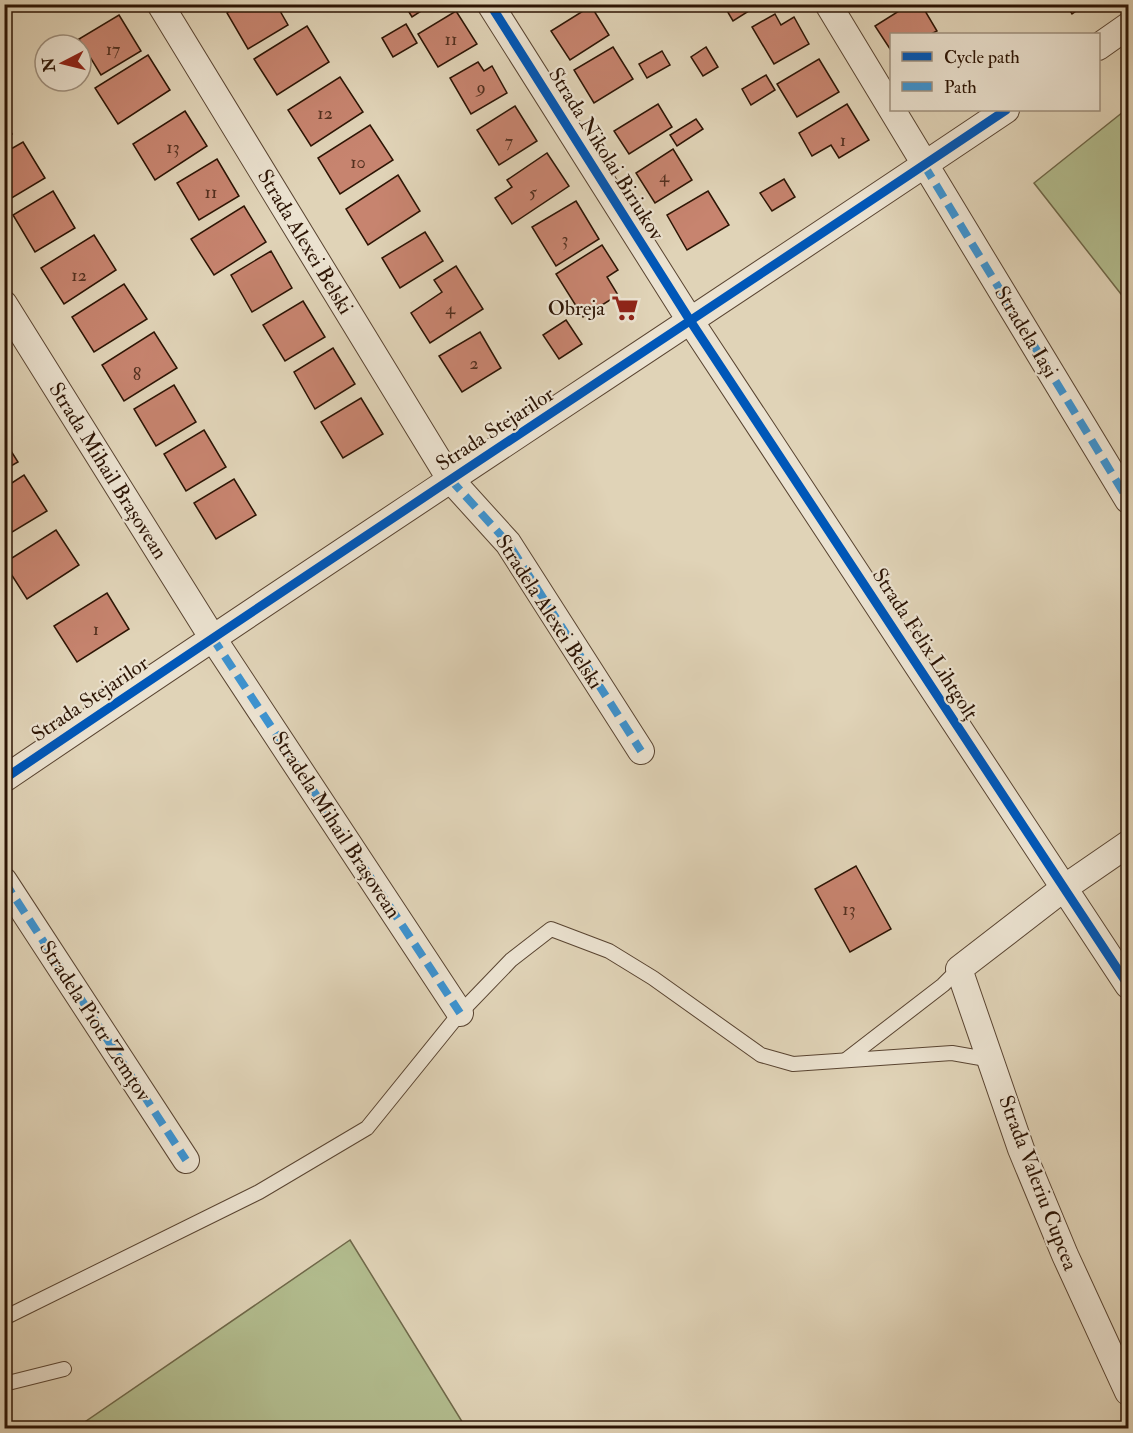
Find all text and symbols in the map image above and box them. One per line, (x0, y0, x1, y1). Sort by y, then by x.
house number: 11 (445, 28, 457, 51)
north arrow (33, 33, 93, 93)
legend (890, 33, 1100, 111)
house number: 17 (106, 38, 120, 61)
text: Cycle path (944, 46, 1020, 69)
text: N (38, 56, 60, 74)
street label: Strada Nikolai Biriukov (542, 63, 671, 246)
house number: 9 (474, 76, 486, 99)
text: Path (944, 76, 977, 99)
house number: 12 (317, 102, 333, 125)
house number: 1 (840, 129, 846, 152)
house number: 7 (505, 130, 513, 153)
house number: 13 (166, 136, 180, 159)
house number: 10 (350, 151, 366, 174)
street label: Strada Alexei Belski (251, 165, 359, 320)
house number: 4 (659, 165, 670, 188)
house number: 11 (205, 181, 217, 204)
house number: 5 (529, 181, 537, 204)
house number: 3 (562, 228, 568, 251)
house number: 12 (71, 264, 87, 287)
street label: Stradela Iași (988, 281, 1064, 383)
supermarket icon: Obreja (610, 293, 640, 323)
place label: Obreja (548, 295, 605, 322)
house number: 4 (445, 297, 456, 320)
house number: 2 (469, 352, 479, 375)
house number: 8 (133, 363, 141, 386)
street label: Strada Mihail Brașovean (43, 378, 173, 565)
street label: Strada Stejarilor (431, 381, 559, 477)
street label: Stradela Alexei Belski (489, 530, 609, 695)
street label: Strada Felix Lihtgolţ (866, 563, 984, 725)
house number: 1 (93, 618, 99, 641)
street label: Strada Stejarilor (26, 650, 154, 748)
street label: Stradela Mihail Brașovean (265, 726, 407, 924)
house number: 13 (842, 898, 856, 921)
street label: Stradela Piotr Zemțov (33, 936, 157, 1107)
street label: Strada Valeriu Cupcea (992, 1092, 1084, 1275)

